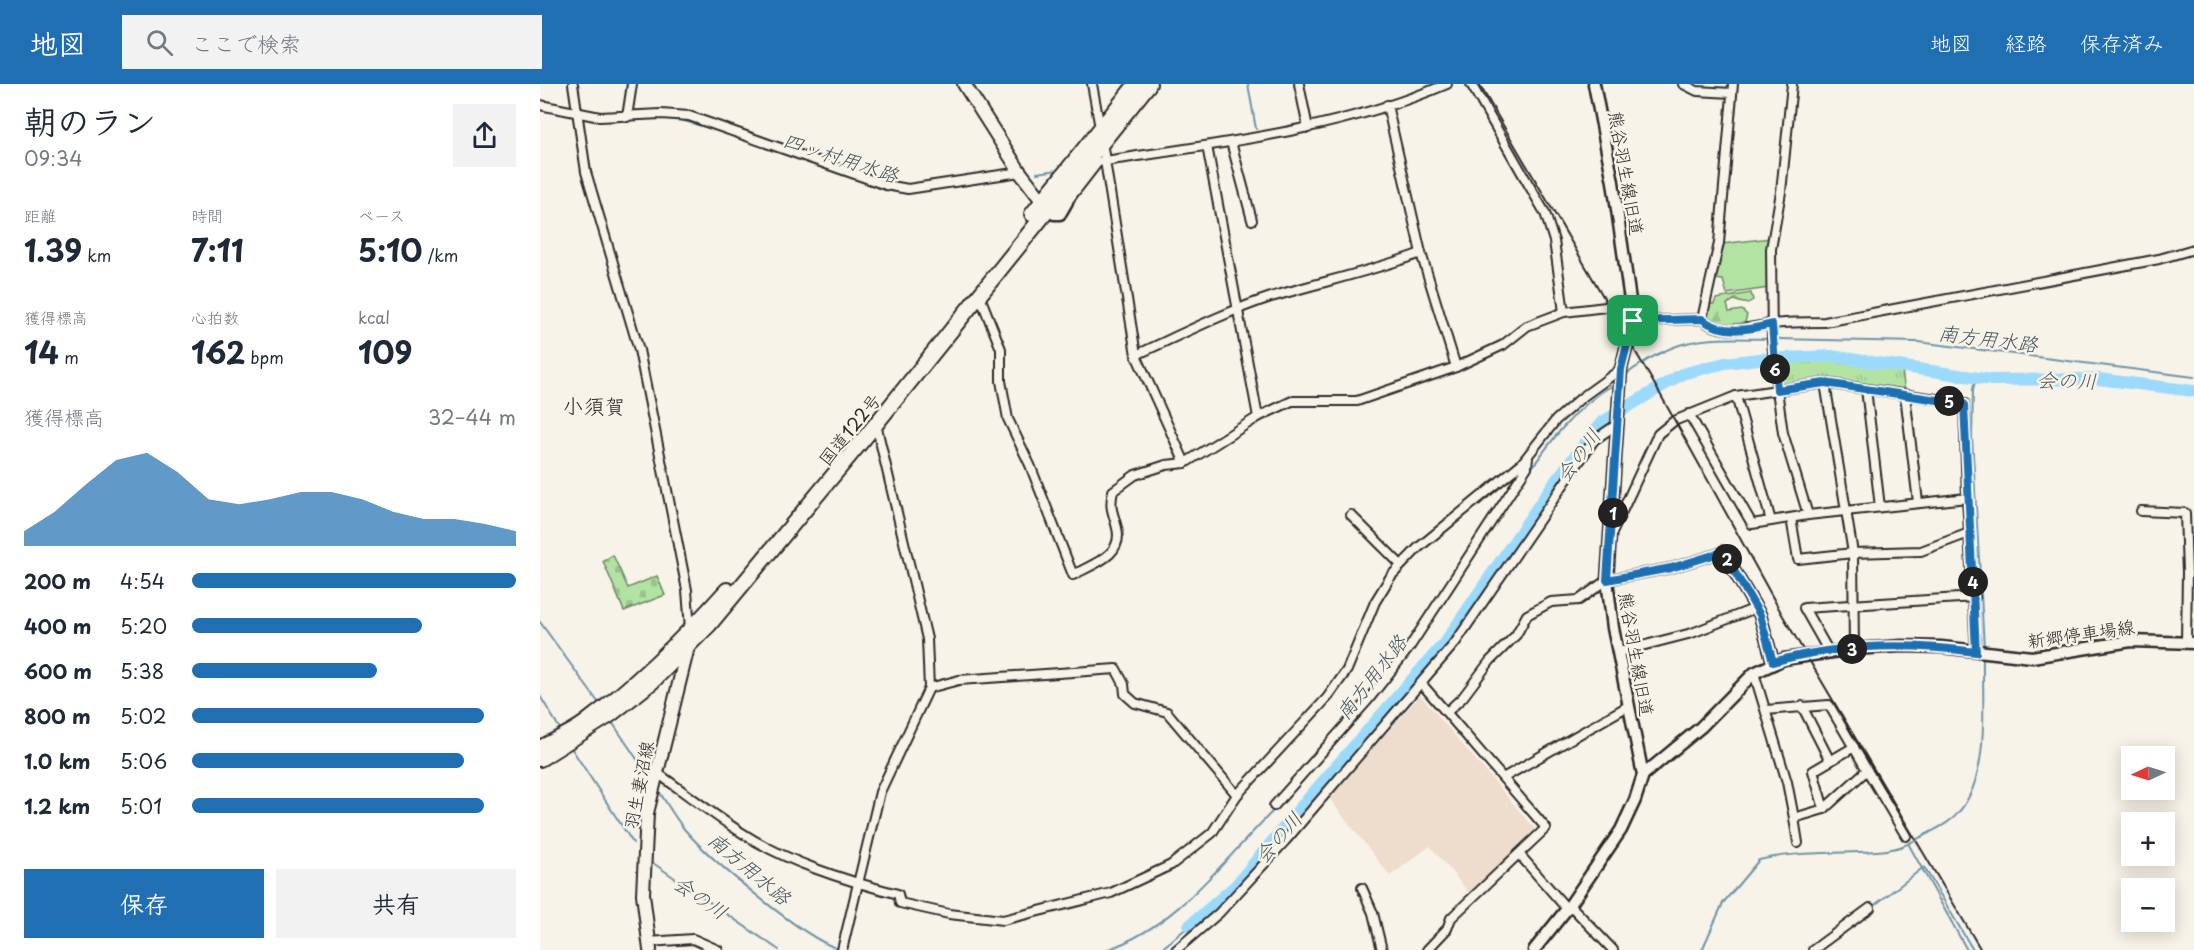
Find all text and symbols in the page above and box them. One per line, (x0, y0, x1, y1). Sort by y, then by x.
search box (122, 15, 542, 69)
text: 地図 (30, 21, 86, 64)
icon: search (143, 26, 176, 59)
text: ここで検索 (191, 26, 301, 59)
text: 地図 (1930, 26, 1972, 58)
text: 経路 (2005, 26, 2047, 58)
text: 保存済み (2080, 26, 2164, 58)
text: 朝のラン (24, 95, 156, 145)
button: share (453, 104, 516, 167)
street label: 熊谷羽生線旧道 (1603, 109, 1651, 237)
water label: 四ッ村用水路 (779, 124, 904, 190)
text: 09:34 (24, 143, 82, 173)
text: 距離 (24, 203, 56, 227)
text: 時間 (191, 203, 223, 227)
text: ペース (358, 203, 405, 227)
text: 1.39 (24, 227, 82, 272)
text: 7:11 (191, 227, 244, 272)
text: 5:10 (358, 227, 423, 272)
text: km (82, 243, 111, 267)
text: /km (423, 243, 458, 267)
pin (1607, 295, 1658, 346)
icon: arrive (1616, 304, 1649, 337)
text: 獲得標高 (24, 305, 88, 329)
text: 心拍数 (191, 305, 239, 329)
text: kcal (358, 305, 390, 329)
water label: 南方用水路 (1937, 317, 2040, 359)
text: 14 (24, 329, 59, 374)
text: 162 (191, 329, 245, 374)
text: 109 (358, 329, 412, 374)
text: m (59, 345, 79, 369)
text: bpm (245, 345, 284, 369)
pin: 6 (1760, 354, 1790, 384)
text: 6 (1769, 357, 1781, 381)
water label: 会の川 (2037, 364, 2097, 396)
pin: 5 (1934, 386, 1964, 416)
street label: 国道122号 (811, 387, 887, 471)
district label: 小須賀 (563, 389, 626, 421)
text: 5 (1944, 389, 1954, 413)
text: 獲得標高 (24, 402, 104, 432)
text: 32–44 m (428, 402, 516, 432)
water label: 会の川 (1548, 422, 1608, 488)
pin: 1 (1598, 498, 1628, 528)
text: 1 (1609, 501, 1617, 525)
pin: 2 (1712, 544, 1742, 574)
text: 2 (1721, 547, 1733, 571)
text: 200 m (24, 566, 91, 596)
text: 4:54 (120, 566, 165, 596)
pin: 4 (1958, 567, 1988, 597)
text: 4 (1968, 570, 1978, 594)
street label: 熊谷羽生線旧道 (1613, 590, 1661, 718)
text: 400 m (24, 611, 92, 641)
text: 5:20 (120, 611, 167, 641)
street label: 新郷停車場線 (2026, 612, 2136, 654)
water label: 南方用水路 (1328, 628, 1414, 726)
pin: 3 (1837, 634, 1867, 664)
text: 3 (1847, 637, 1857, 661)
text: 600 m (24, 656, 92, 686)
text: 5:38 (120, 656, 164, 686)
text: 800 m (24, 701, 91, 731)
text: 5:02 (120, 701, 167, 731)
street label: 羽生妻沼線 (616, 738, 660, 832)
text: 1.0 km (24, 746, 91, 776)
text: 5:06 (120, 746, 167, 776)
north arrow (2121, 746, 2175, 800)
map controls (2121, 746, 2175, 932)
text: 1.2 km (24, 791, 90, 821)
text: 5:01 (120, 791, 162, 821)
water label: 会の川 (1247, 805, 1309, 869)
button: + (2121, 812, 2175, 866)
water label: 南方用水路 (702, 824, 799, 912)
water label: 会の川 (668, 868, 734, 926)
button: 保存 (24, 869, 264, 938)
button: 共有 (276, 869, 516, 938)
button: − (2121, 878, 2175, 932)

